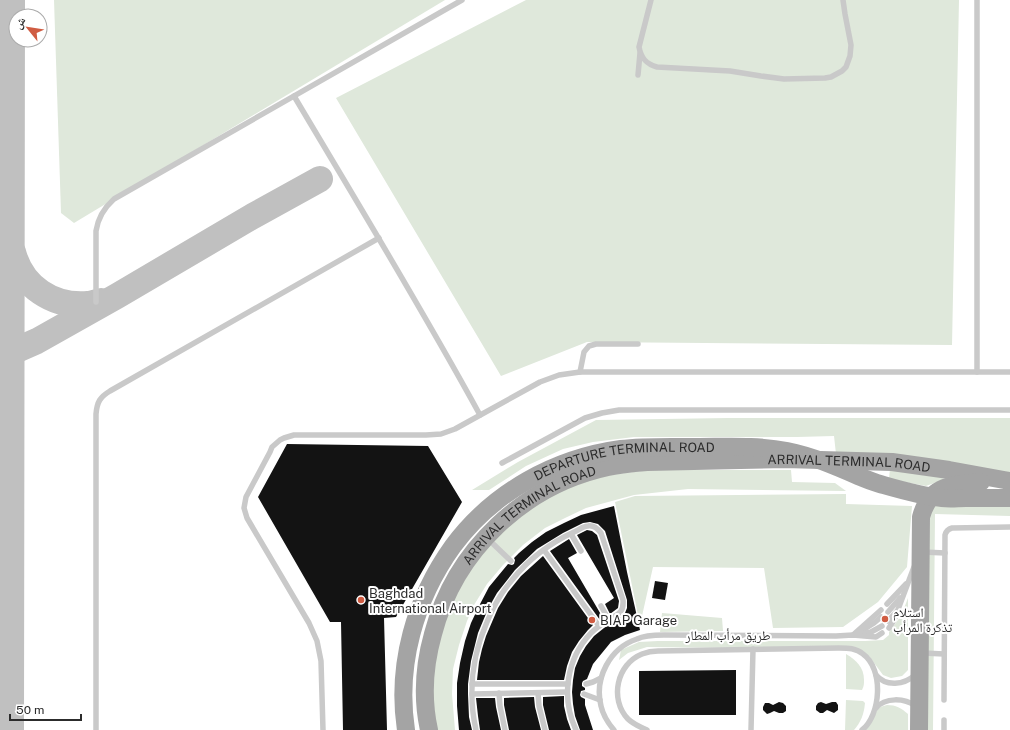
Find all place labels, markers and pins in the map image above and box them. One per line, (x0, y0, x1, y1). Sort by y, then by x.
place label: Baghdad International Airport (369, 586, 492, 616)
marker: Baghdad International Airport (356, 595, 366, 605)
place label: استلام تذكرة المرأب (893, 605, 953, 636)
place label: BIAP Garage (600, 613, 677, 628)
marker: استلام تذكرة المرأب (880, 614, 890, 624)
marker: BIAP Garage (587, 615, 597, 625)

